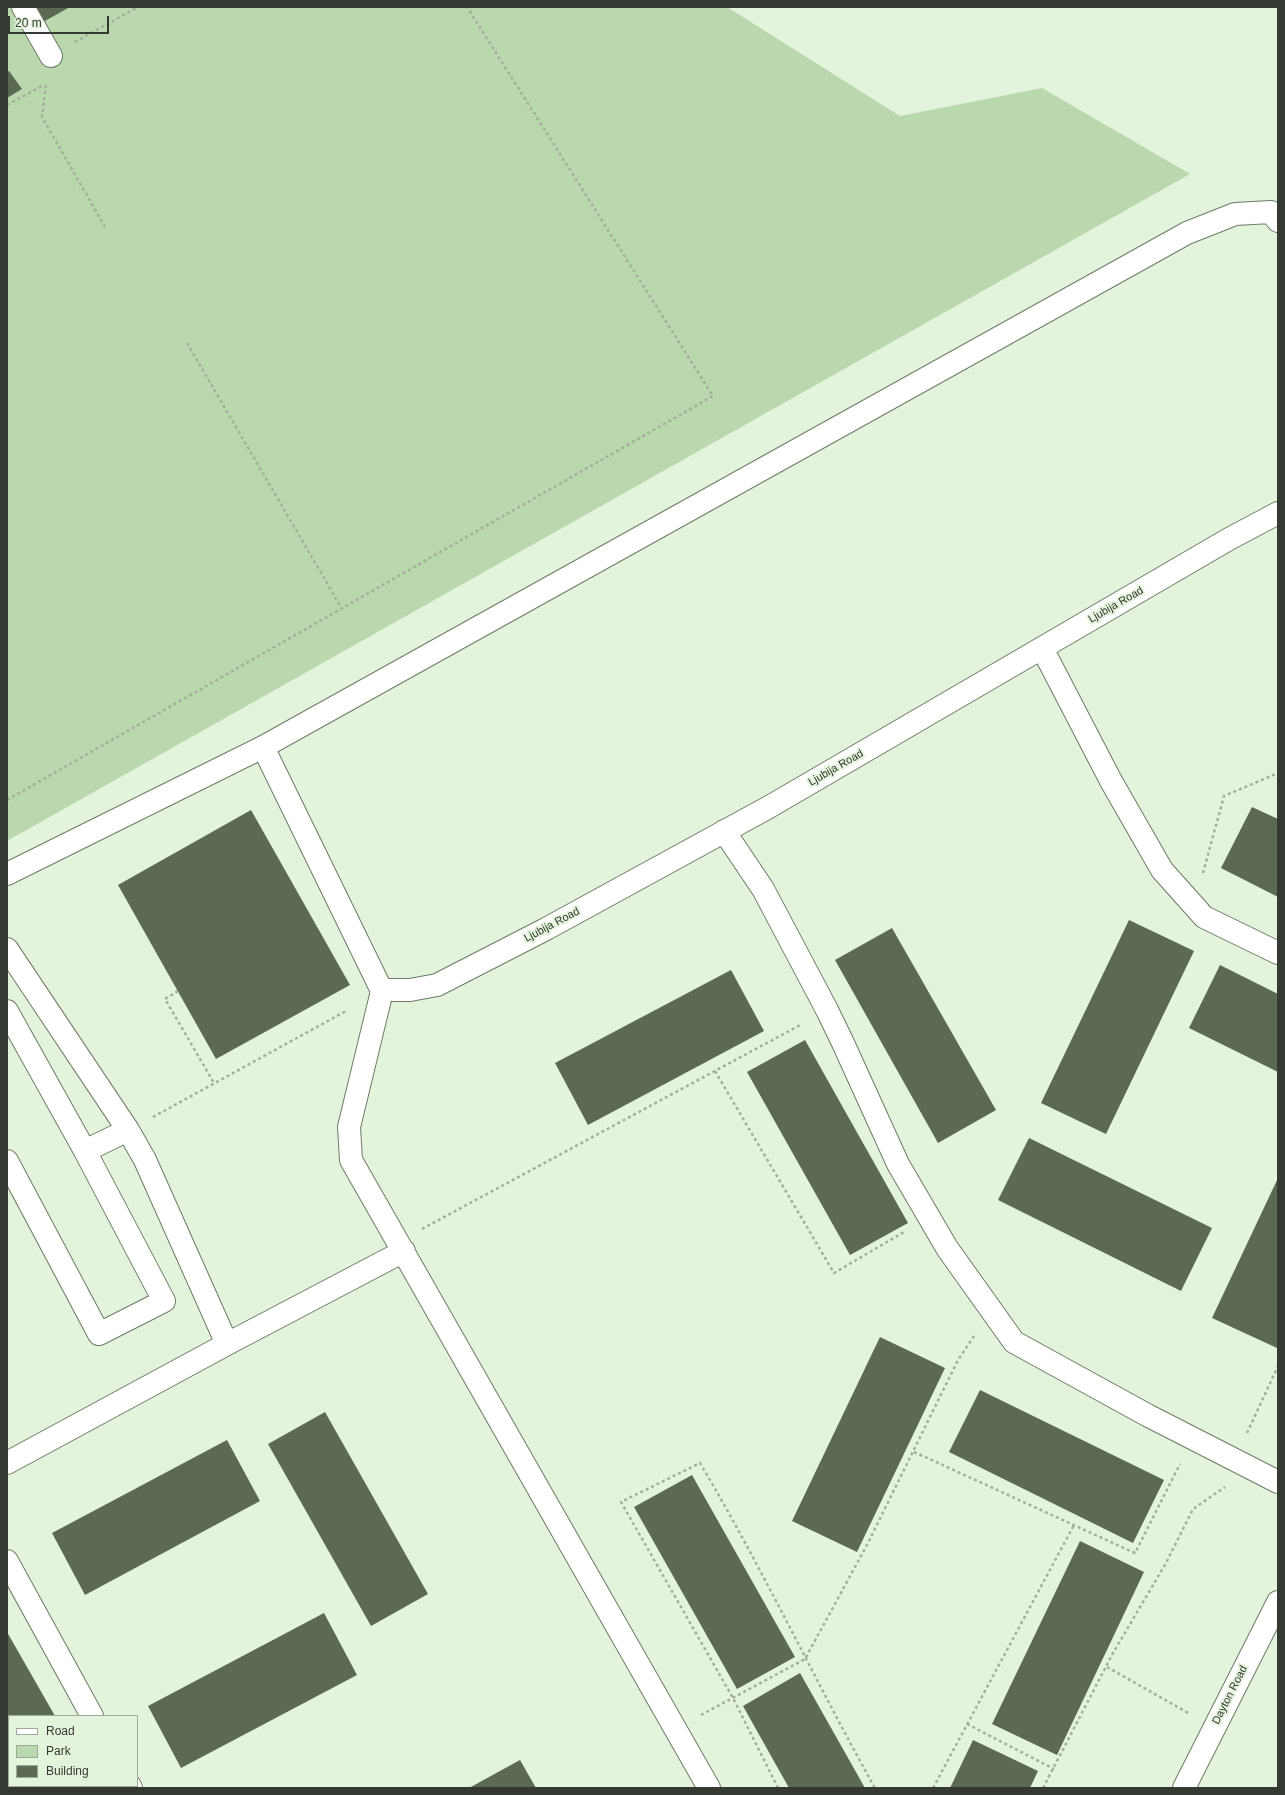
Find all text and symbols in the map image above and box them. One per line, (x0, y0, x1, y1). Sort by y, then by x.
scale bar (10, 8, 111, 34)
text: 20 m (15, 16, 42, 30)
street label: Ljubija Road (1086, 584, 1146, 626)
street label: Ljubija Road (806, 747, 866, 789)
street label: Ljubija Road (522, 905, 582, 945)
street label: Dayton Road (1210, 1663, 1250, 1727)
legend (8, 1715, 138, 1787)
text: Road (46, 1724, 75, 1738)
text: Park (46, 1744, 71, 1758)
text: Building (46, 1764, 89, 1778)

